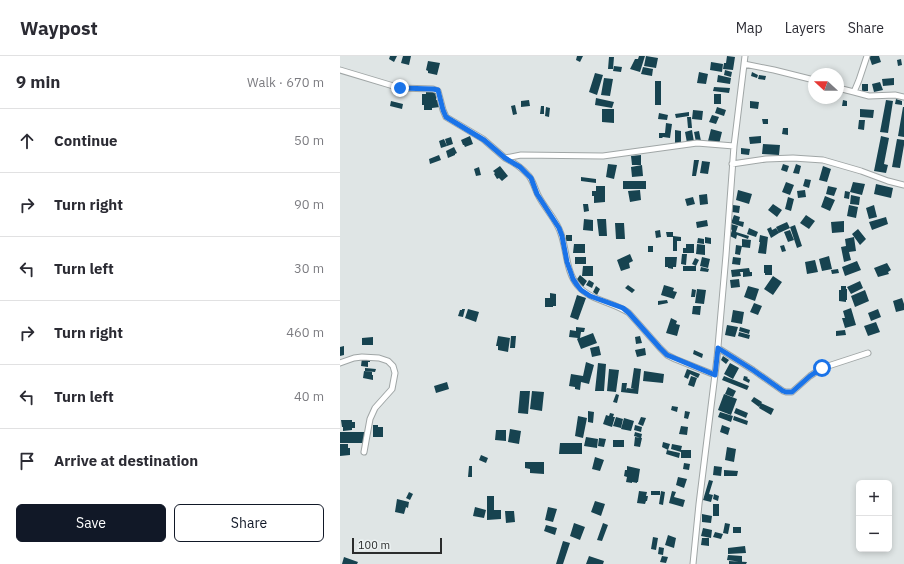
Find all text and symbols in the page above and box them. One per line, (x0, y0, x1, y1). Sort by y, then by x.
text: Waypost (20, 16, 98, 40)
text: Map (736, 19, 763, 37)
text: Layers (785, 19, 826, 37)
text: Share (848, 19, 884, 37)
north arrow (808, 68, 844, 104)
text: 9 min (16, 71, 60, 93)
text: Walk · 670 m (247, 74, 324, 91)
route end (391, 79, 409, 97)
icon: ahead (16, 130, 38, 152)
text: Continue (54, 131, 118, 150)
text: 50 m (294, 132, 324, 149)
icon: right (16, 194, 38, 216)
text: Turn right (54, 195, 123, 214)
text: 90 m (294, 196, 324, 213)
icon: left (16, 258, 38, 280)
text: Turn left (54, 259, 114, 278)
text: 30 m (294, 260, 324, 277)
icon: right (16, 322, 38, 344)
text: Turn right (54, 323, 123, 342)
text: 460 m (286, 324, 324, 341)
route start (813, 359, 831, 377)
icon: left (16, 386, 38, 408)
text: Turn left (54, 387, 114, 406)
text: 40 m (294, 388, 324, 405)
icon: arrive (16, 450, 38, 472)
text: Arrive at destination (54, 451, 198, 470)
map controls (856, 480, 892, 552)
button: + (856, 480, 892, 516)
button: Save (16, 504, 166, 542)
button: Share (174, 504, 324, 542)
button: − (856, 516, 892, 552)
scale bar (352, 536, 442, 555)
text: 100 m (358, 538, 390, 552)

